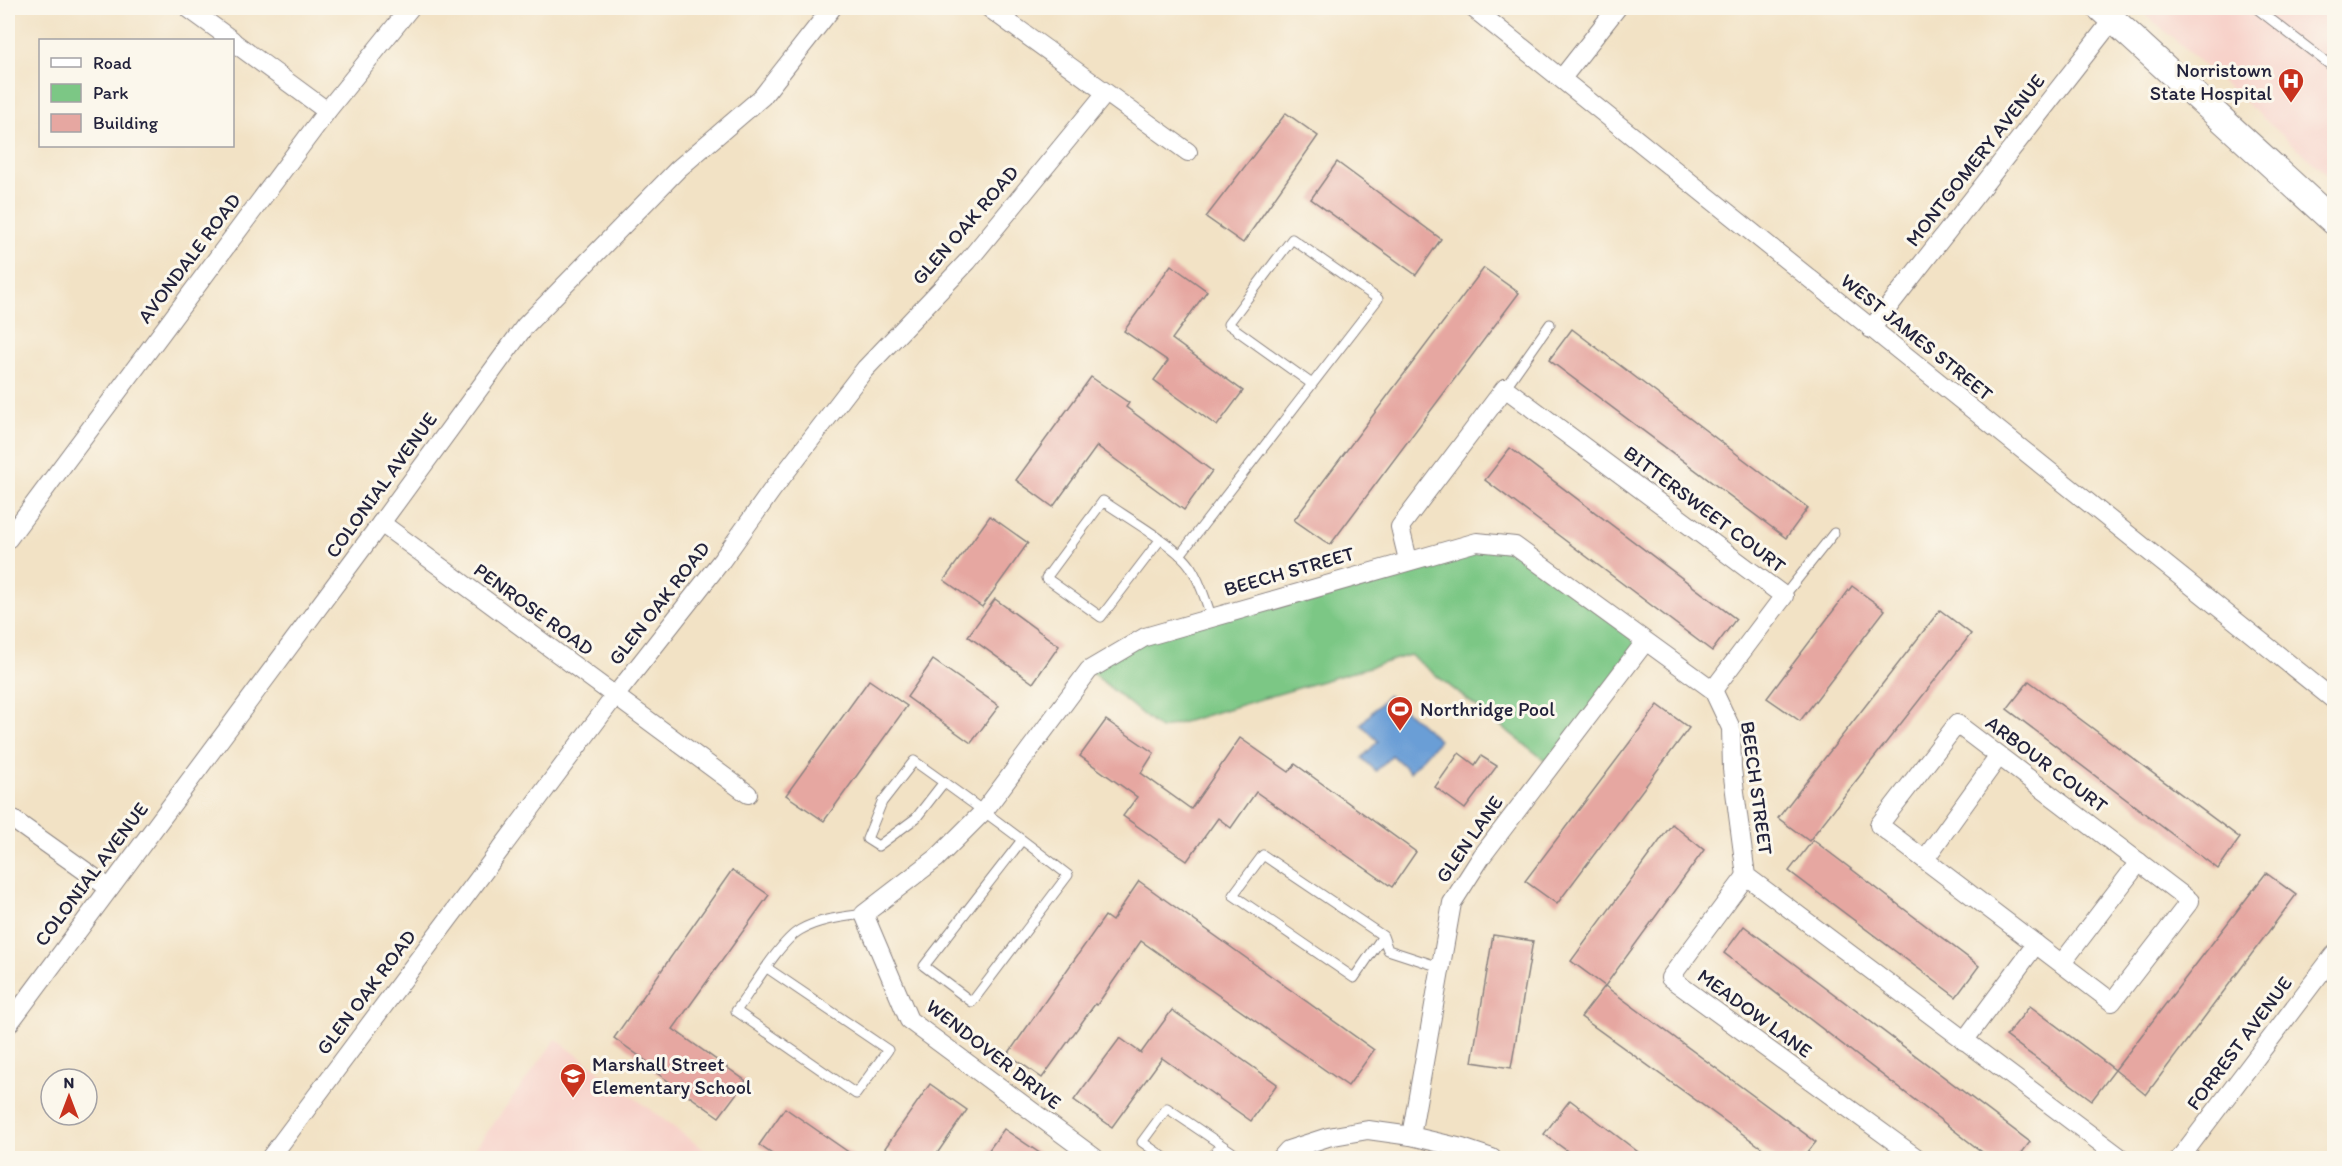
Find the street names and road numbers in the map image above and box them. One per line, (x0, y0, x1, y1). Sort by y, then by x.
street label: MONTGOMERY AVENUE (1900, 69, 2050, 251)
street label: GLEN OAK ROAD (907, 160, 1023, 290)
street label: AVONDALE ROAD (132, 188, 246, 328)
street label: WEST JAMES STREET (1836, 268, 1998, 406)
street label: COLONIAL AVENUE (320, 408, 442, 562)
street label: BITTERSWEET COURT (1619, 440, 1791, 578)
street label: GLEN OAK ROAD (603, 536, 715, 670)
street label: BEECH STREET (1221, 541, 1357, 601)
street label: PENROSE ROAD (469, 557, 599, 661)
street label: ARBOUR COURT (1981, 710, 2113, 818)
street label: BEECH STREET (1736, 720, 1778, 856)
street label: GLEN LANE (1430, 791, 1508, 887)
street label: COLONIAL AVENUE (29, 797, 153, 951)
street label: GLEN OAK ROAD (311, 925, 421, 1059)
street label: MEADOW LANE (1693, 963, 1817, 1063)
street label: FORREST AVENUE (2181, 972, 2297, 1114)
street label: WENDOVER DRIVE (922, 994, 1066, 1114)

